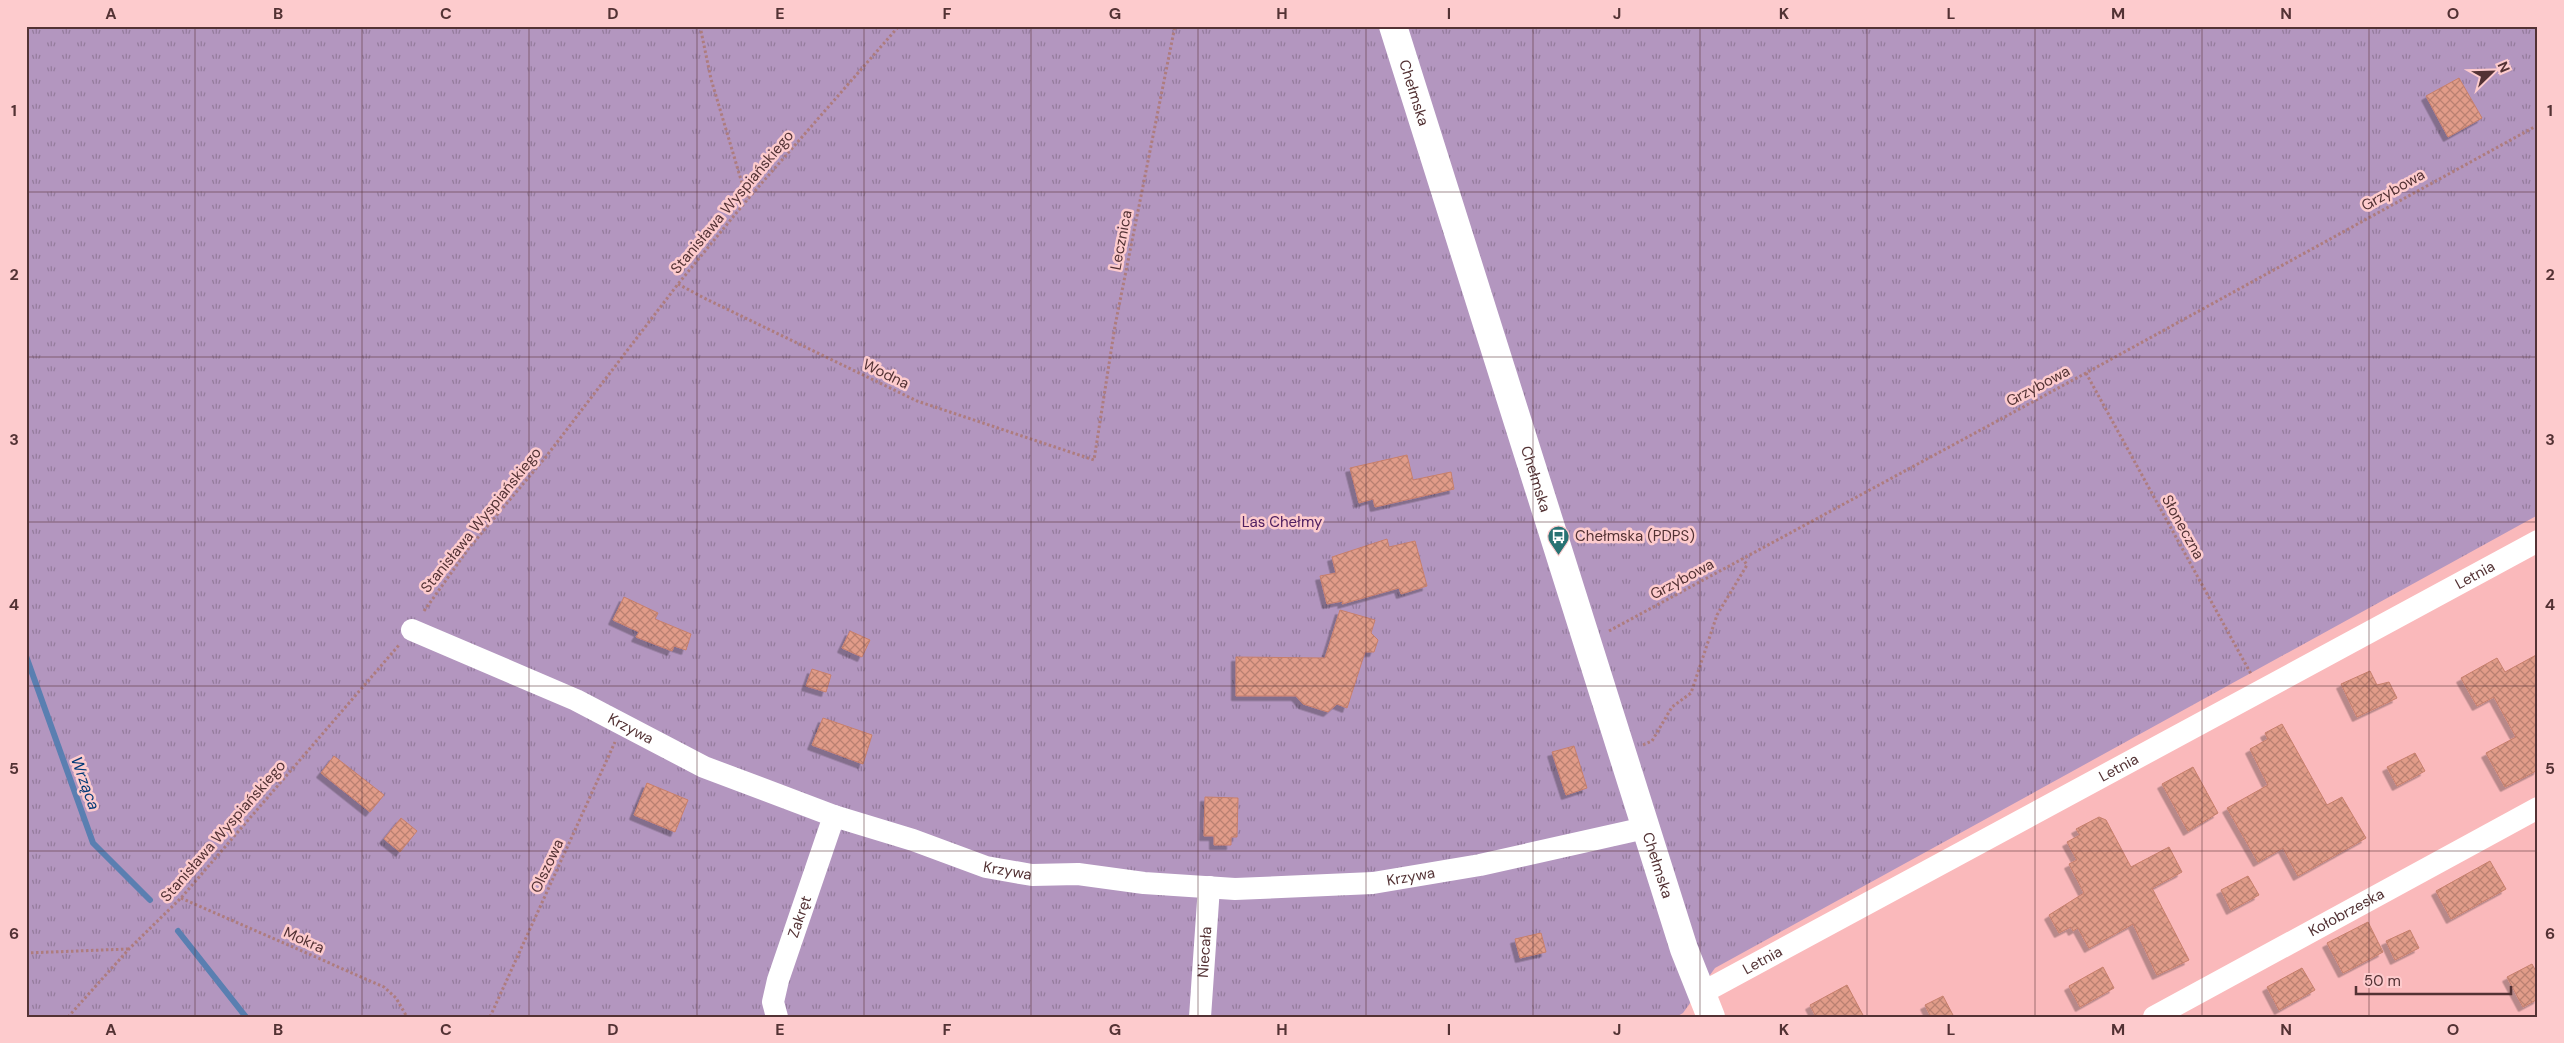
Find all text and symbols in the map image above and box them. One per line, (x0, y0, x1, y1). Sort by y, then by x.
text: A (105, 3, 117, 24)
text: B (273, 3, 283, 24)
text: C (440, 3, 452, 24)
text: D (607, 3, 619, 24)
text: E (775, 3, 785, 24)
text: F (943, 3, 952, 24)
text: G (1109, 3, 1121, 24)
text: H (1276, 3, 1288, 24)
text: I (1447, 3, 1451, 24)
text: J (1613, 3, 1621, 24)
text: K (1779, 3, 1790, 24)
text: L (1947, 3, 1956, 24)
text: M (2111, 3, 2125, 24)
text: N (2280, 3, 2292, 24)
text: O (2447, 3, 2459, 24)
north arrow (2466, 48, 2516, 98)
street label: Chełmska (1394, 57, 1434, 128)
text: N (2494, 59, 2514, 75)
text: 1 (11, 100, 17, 121)
text: 1 (2547, 100, 2553, 121)
street label: Stanisława Wyspiańskiego (666, 126, 798, 278)
street label: Grzybowa (2358, 164, 2428, 216)
street label: Lecznica (1105, 208, 1137, 272)
text: 2 (9, 264, 19, 285)
text: 2 (2545, 264, 2555, 285)
street label: Wodna (860, 354, 912, 394)
street label: Grzybowa (2003, 361, 2073, 411)
text: 3 (9, 429, 19, 450)
text: 3 (2545, 429, 2555, 450)
street label: Stanisława Wyspiańskiego (416, 443, 546, 597)
street label: Chełmska (1516, 443, 1556, 515)
street label: Słoneczna (2157, 491, 2209, 563)
park label: Las Chełmy (1242, 512, 1323, 532)
bus stop icon: Chełmska (PDPS) (1547, 524, 1571, 555)
place label: Chełmska (PDPS) (1575, 526, 1695, 546)
street label: Grzybowa (1647, 554, 1717, 604)
street label: Letnia (2452, 556, 2498, 594)
text: 4 (9, 594, 19, 615)
text: 4 (2545, 594, 2555, 615)
street label: Krzywa (604, 708, 657, 749)
street label: Letnia (2095, 749, 2142, 786)
water label: Wrząca (66, 754, 105, 813)
street label: Stanisława Wyspiańskiego (156, 756, 290, 906)
text: 5 (9, 758, 19, 779)
text: 5 (2545, 758, 2555, 779)
street label: Chełmska (1638, 830, 1677, 901)
street label: Olszowa (526, 836, 568, 896)
street label: Krzywa (982, 857, 1033, 885)
street label: Krzywa (1385, 863, 1436, 891)
street label: Kołobrzeska (2305, 884, 2388, 941)
street label: Zakręt (783, 893, 816, 940)
street label: Mokra (280, 922, 328, 958)
text: 6 (9, 923, 19, 944)
text: 6 (2545, 923, 2555, 944)
street label: Niecała (1193, 926, 1216, 978)
street label: Letnia (1739, 941, 1786, 979)
scale bar (2356, 963, 2512, 995)
text: 50 m (2364, 971, 2401, 991)
text: A (105, 1019, 117, 1040)
text: B (273, 1019, 283, 1040)
text: C (440, 1019, 452, 1040)
text: D (607, 1019, 619, 1040)
text: E (775, 1019, 785, 1040)
text: F (943, 1019, 952, 1040)
text: G (1109, 1019, 1121, 1040)
text: H (1276, 1019, 1288, 1040)
text: I (1447, 1019, 1451, 1040)
text: J (1613, 1019, 1621, 1040)
text: K (1779, 1019, 1790, 1040)
text: L (1947, 1019, 1956, 1040)
text: M (2111, 1019, 2125, 1040)
text: N (2280, 1019, 2292, 1040)
text: O (2447, 1019, 2459, 1040)

